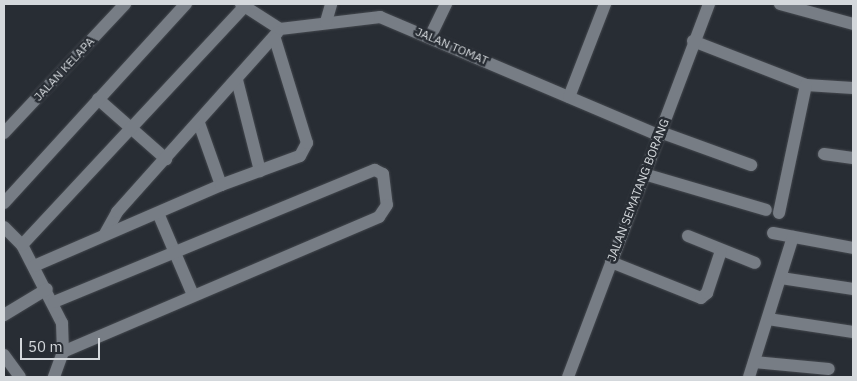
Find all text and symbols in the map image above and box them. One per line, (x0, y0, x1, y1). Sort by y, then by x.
street label: JALAN TOMAT (413, 24, 491, 68)
street label: JALAN KELAPA (31, 34, 97, 104)
street label: JALAN SEMATANG BORANG (604, 117, 672, 263)
scale bar (22, 328, 102, 360)
text: 50 m (28, 337, 63, 356)

